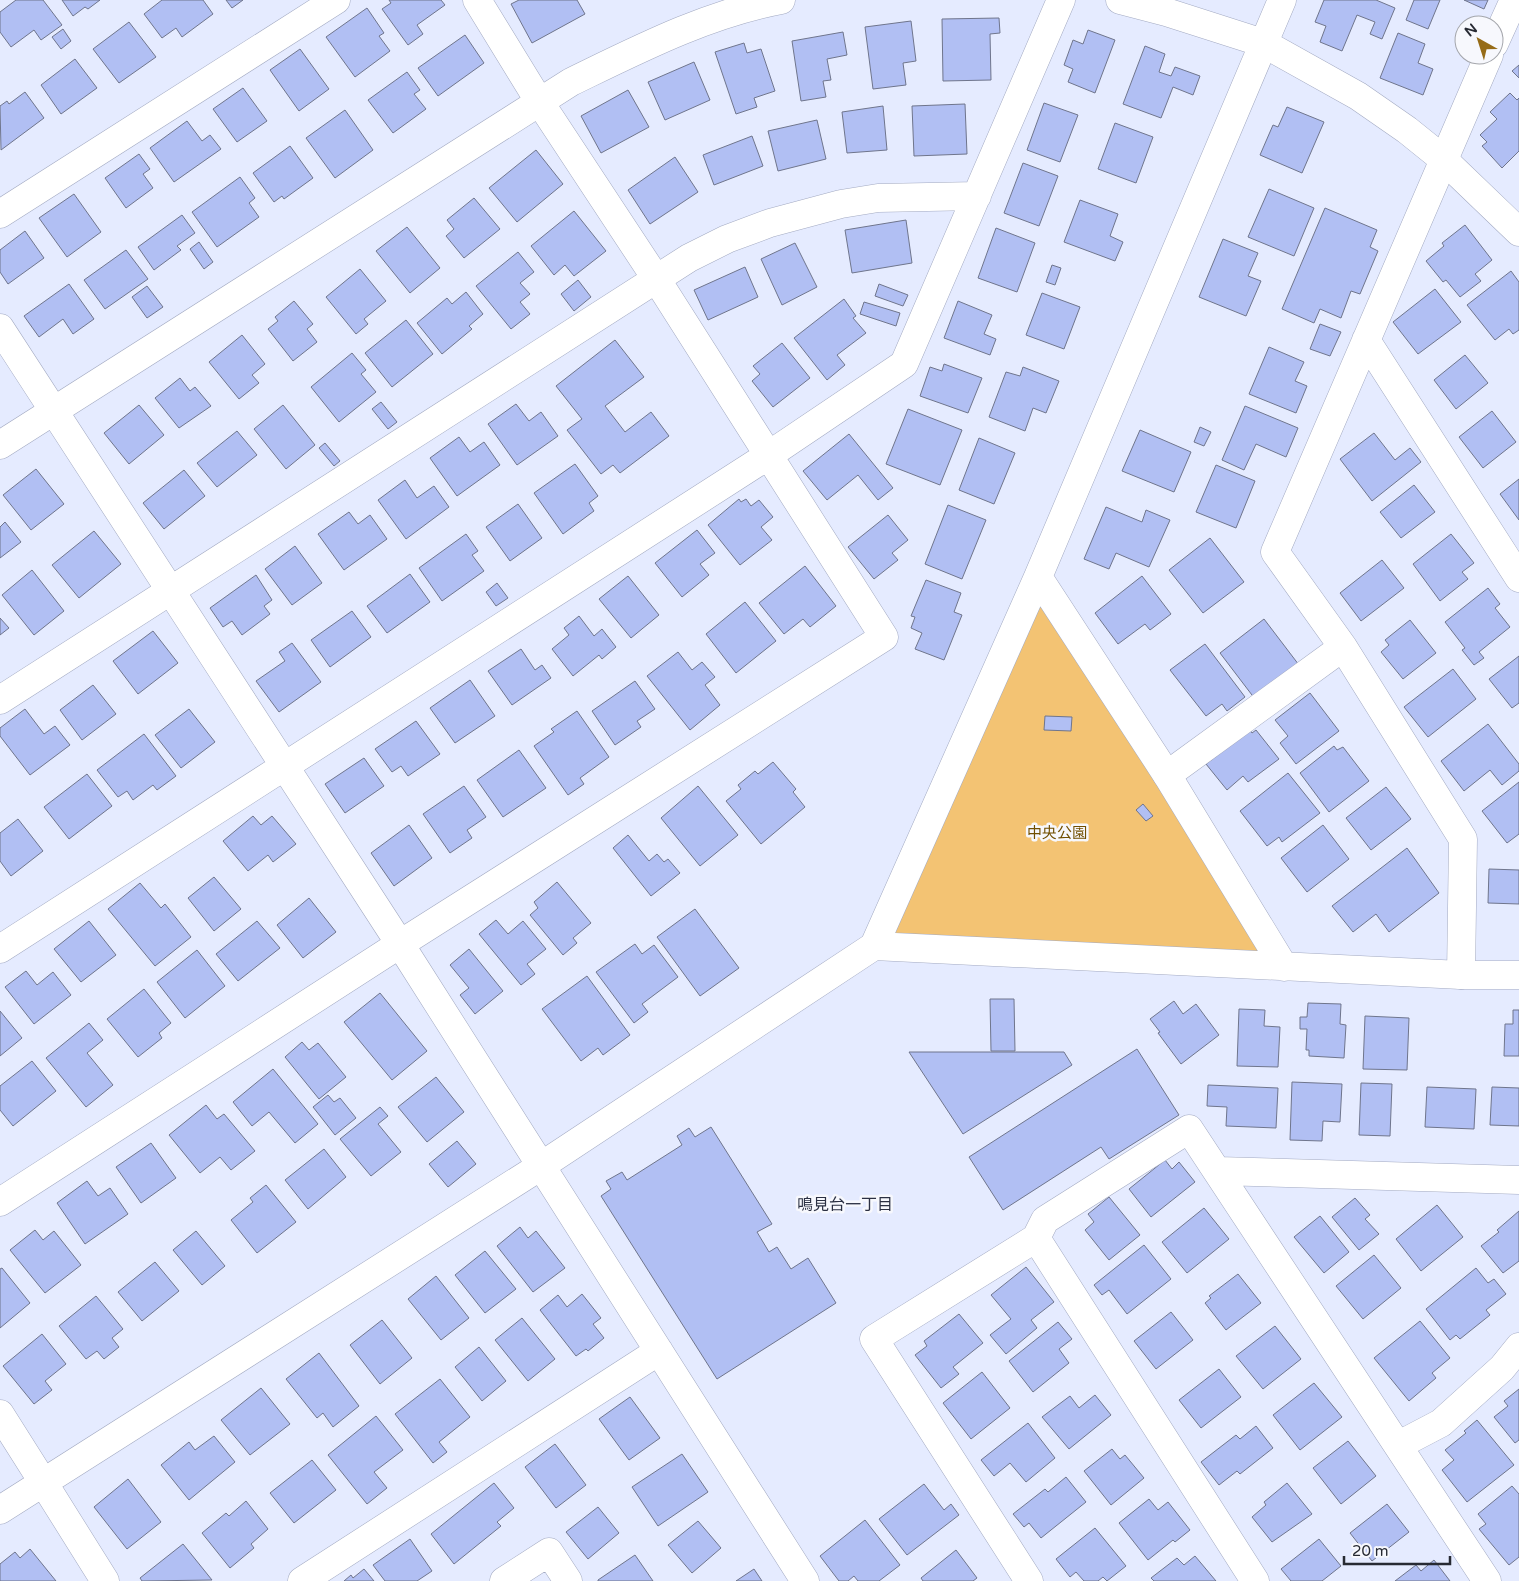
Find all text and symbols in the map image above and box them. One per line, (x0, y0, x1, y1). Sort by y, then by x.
north arrow (1454, 15, 1504, 65)
text: N (1461, 20, 1481, 40)
park label: 中央公園 (1027, 824, 1087, 842)
district label: 鳴見台一丁目 (797, 1195, 893, 1215)
scale bar (1344, 1534, 1450, 1566)
text: 20 m (1352, 1542, 1389, 1560)

